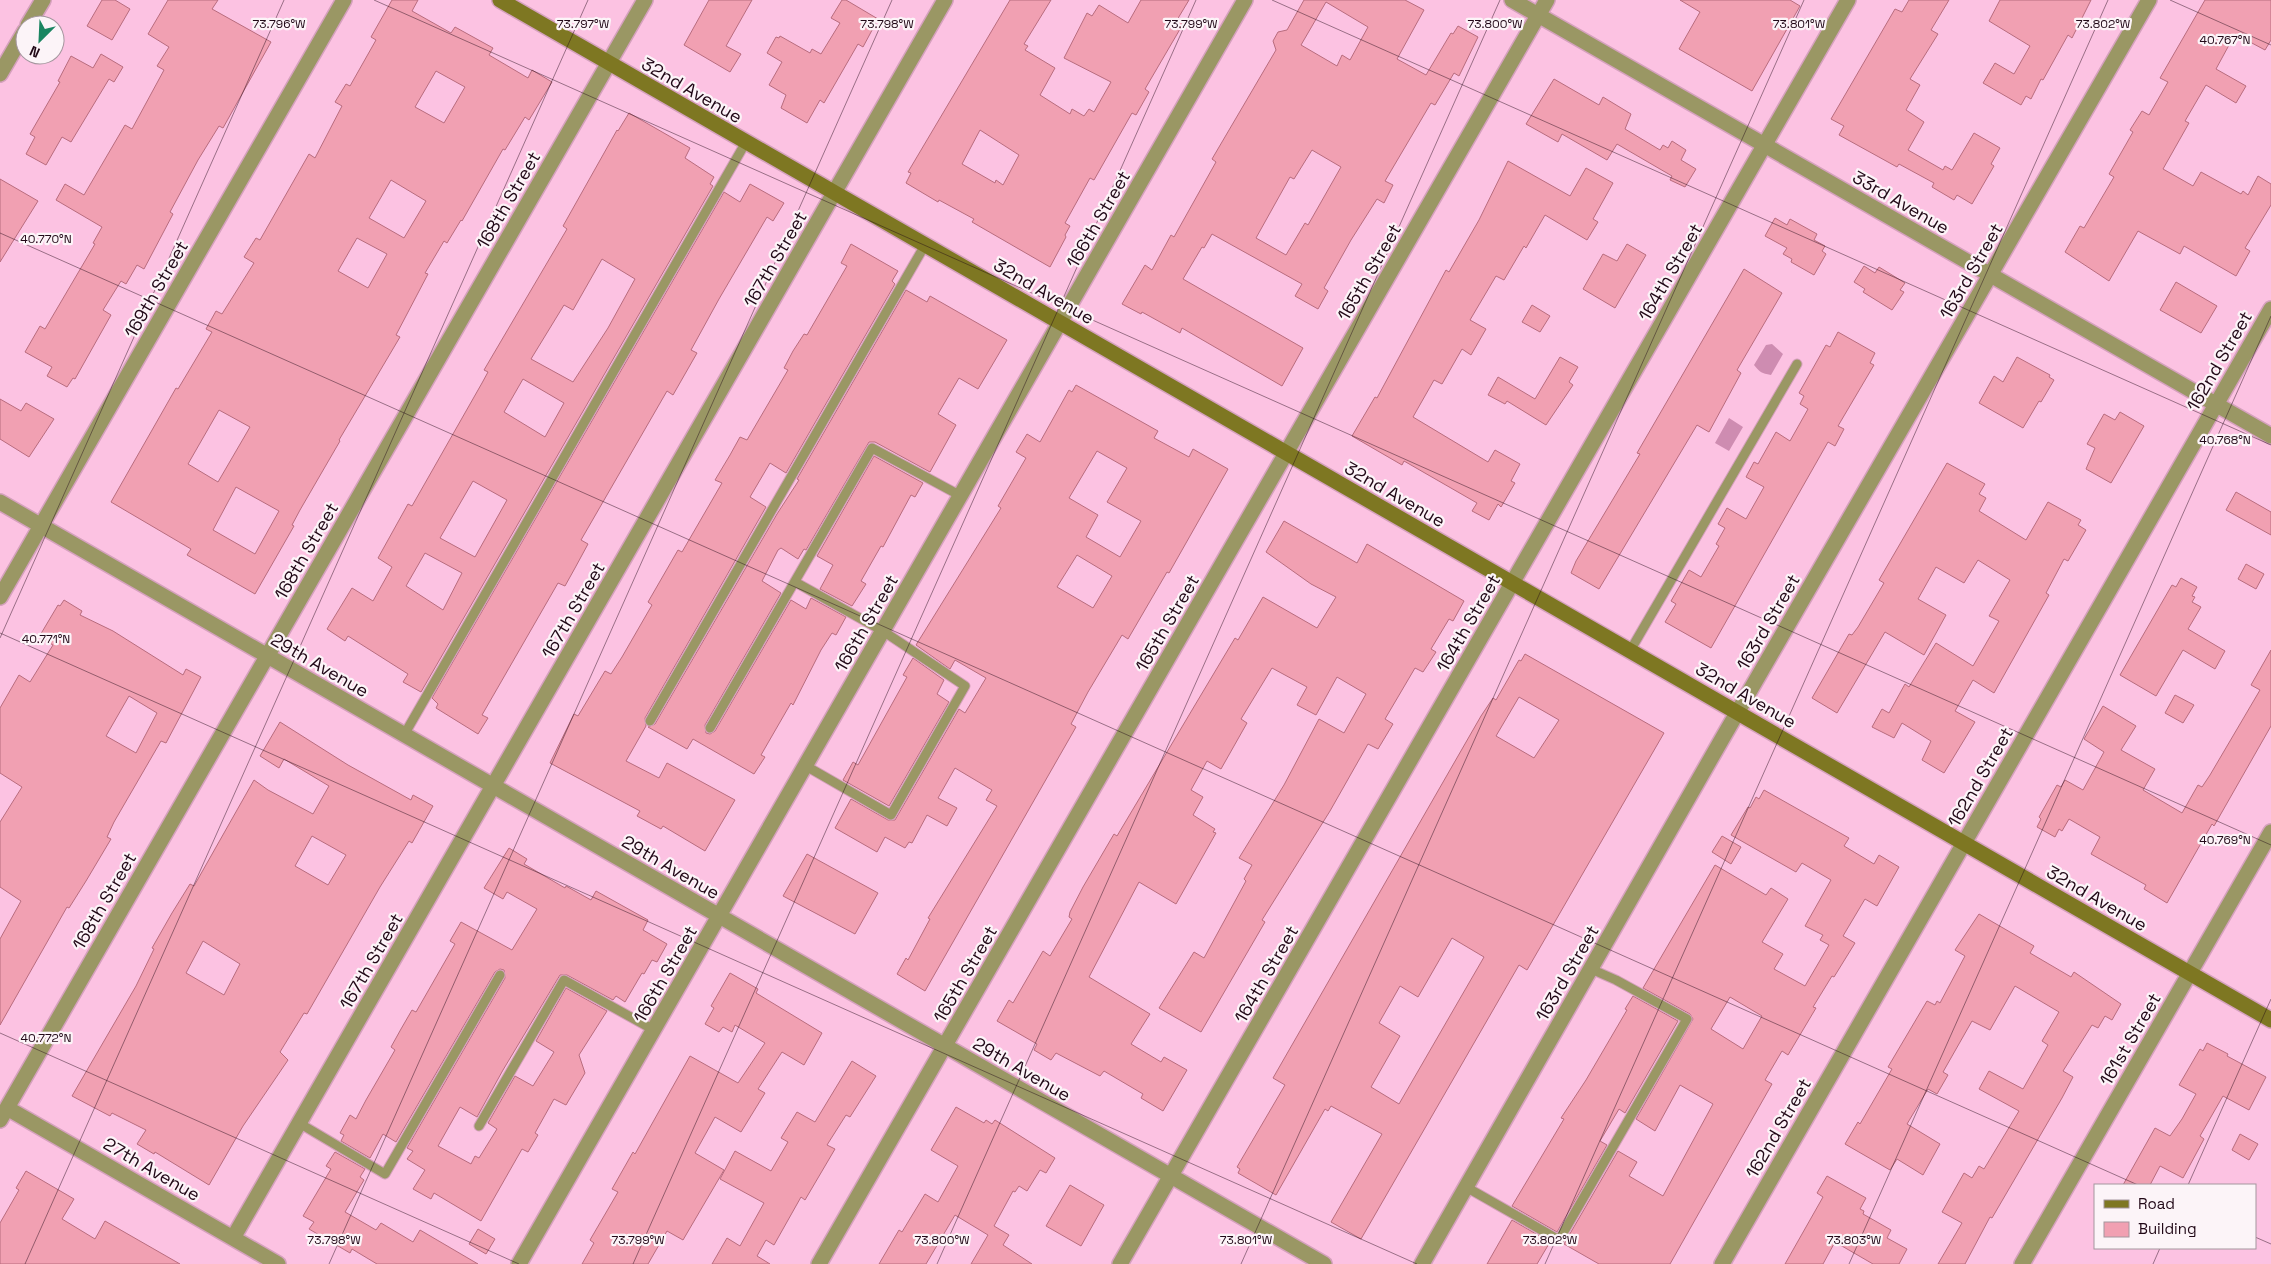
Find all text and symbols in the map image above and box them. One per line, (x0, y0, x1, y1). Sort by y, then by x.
north arrow (15, 15, 65, 65)
text: 73.796°W (252, 16, 306, 32)
text: 73.797°W (557, 16, 610, 32)
text: 73.798°W (860, 16, 914, 32)
text: 73.799°W (1164, 16, 1218, 32)
text: 73.800°W (1468, 16, 1523, 32)
text: 73.801°W (1773, 16, 1826, 32)
text: 73.802°W (2076, 16, 2131, 32)
text: 40.767°N (2200, 32, 2250, 48)
text: N (27, 42, 43, 62)
street label: 32nd Avenue (638, 52, 746, 128)
street label: 168th Street (471, 147, 545, 253)
street label: 33rd Avenue (1849, 165, 1953, 239)
street label: 166th Street (1061, 166, 1135, 272)
street label: 167th Street (738, 207, 812, 311)
street label: 165th Street (1332, 219, 1406, 325)
street label: 164th Street (1633, 219, 1707, 325)
street label: 163rd Street (1934, 219, 2008, 323)
text: 40.770°N (20, 231, 72, 247)
street label: 169th Street (119, 236, 193, 342)
street label: 32nd Avenue (990, 253, 1098, 329)
street label: 162nd Street (2181, 307, 2257, 415)
text: 40.768°N (2199, 432, 2251, 448)
street label: 32nd Avenue (1341, 456, 1449, 532)
street label: 168th Street (269, 498, 343, 604)
street label: 167th Street (536, 558, 610, 662)
street label: 166th Street (829, 570, 903, 676)
street label: 165th Street (1130, 570, 1204, 676)
street label: 164th Street (1431, 570, 1505, 676)
street label: 163rd Street (1731, 570, 1805, 674)
street label: 29th Avenue (267, 628, 373, 702)
text: 40.771°N (22, 631, 70, 647)
street label: 32nd Avenue (1692, 657, 1800, 733)
street label: 162nd Street (1942, 723, 2018, 831)
street label: 29th Avenue (618, 830, 724, 904)
text: 40.769°N (2199, 832, 2251, 848)
street label: 168th Street (67, 848, 141, 954)
street label: 32nd Avenue (2043, 860, 2151, 936)
street label: 167th Street (334, 909, 408, 1013)
street label: 166th Street (628, 921, 702, 1027)
street label: 165th Street (928, 921, 1002, 1027)
street label: 164th Street (1229, 921, 1303, 1027)
street label: 163rd Street (1530, 921, 1604, 1025)
street label: 161st Street (2094, 989, 2166, 1089)
text: 40.772°N (21, 1030, 71, 1046)
street label: 29th Avenue (969, 1032, 1075, 1106)
street label: 162nd Street (1740, 1074, 1816, 1182)
street label: 27th Avenue (99, 1132, 205, 1206)
legend (2094, 1184, 2256, 1249)
text: Road (2138, 1194, 2175, 1213)
text: Building (2138, 1219, 2197, 1238)
text: 73.798°W (307, 1232, 361, 1248)
text: 73.799°W (611, 1232, 665, 1248)
text: 73.800°W (915, 1232, 970, 1248)
text: 73.801°W (1220, 1232, 1273, 1248)
text: 73.802°W (1523, 1232, 1578, 1248)
text: 73.803°W (1827, 1232, 1882, 1248)

